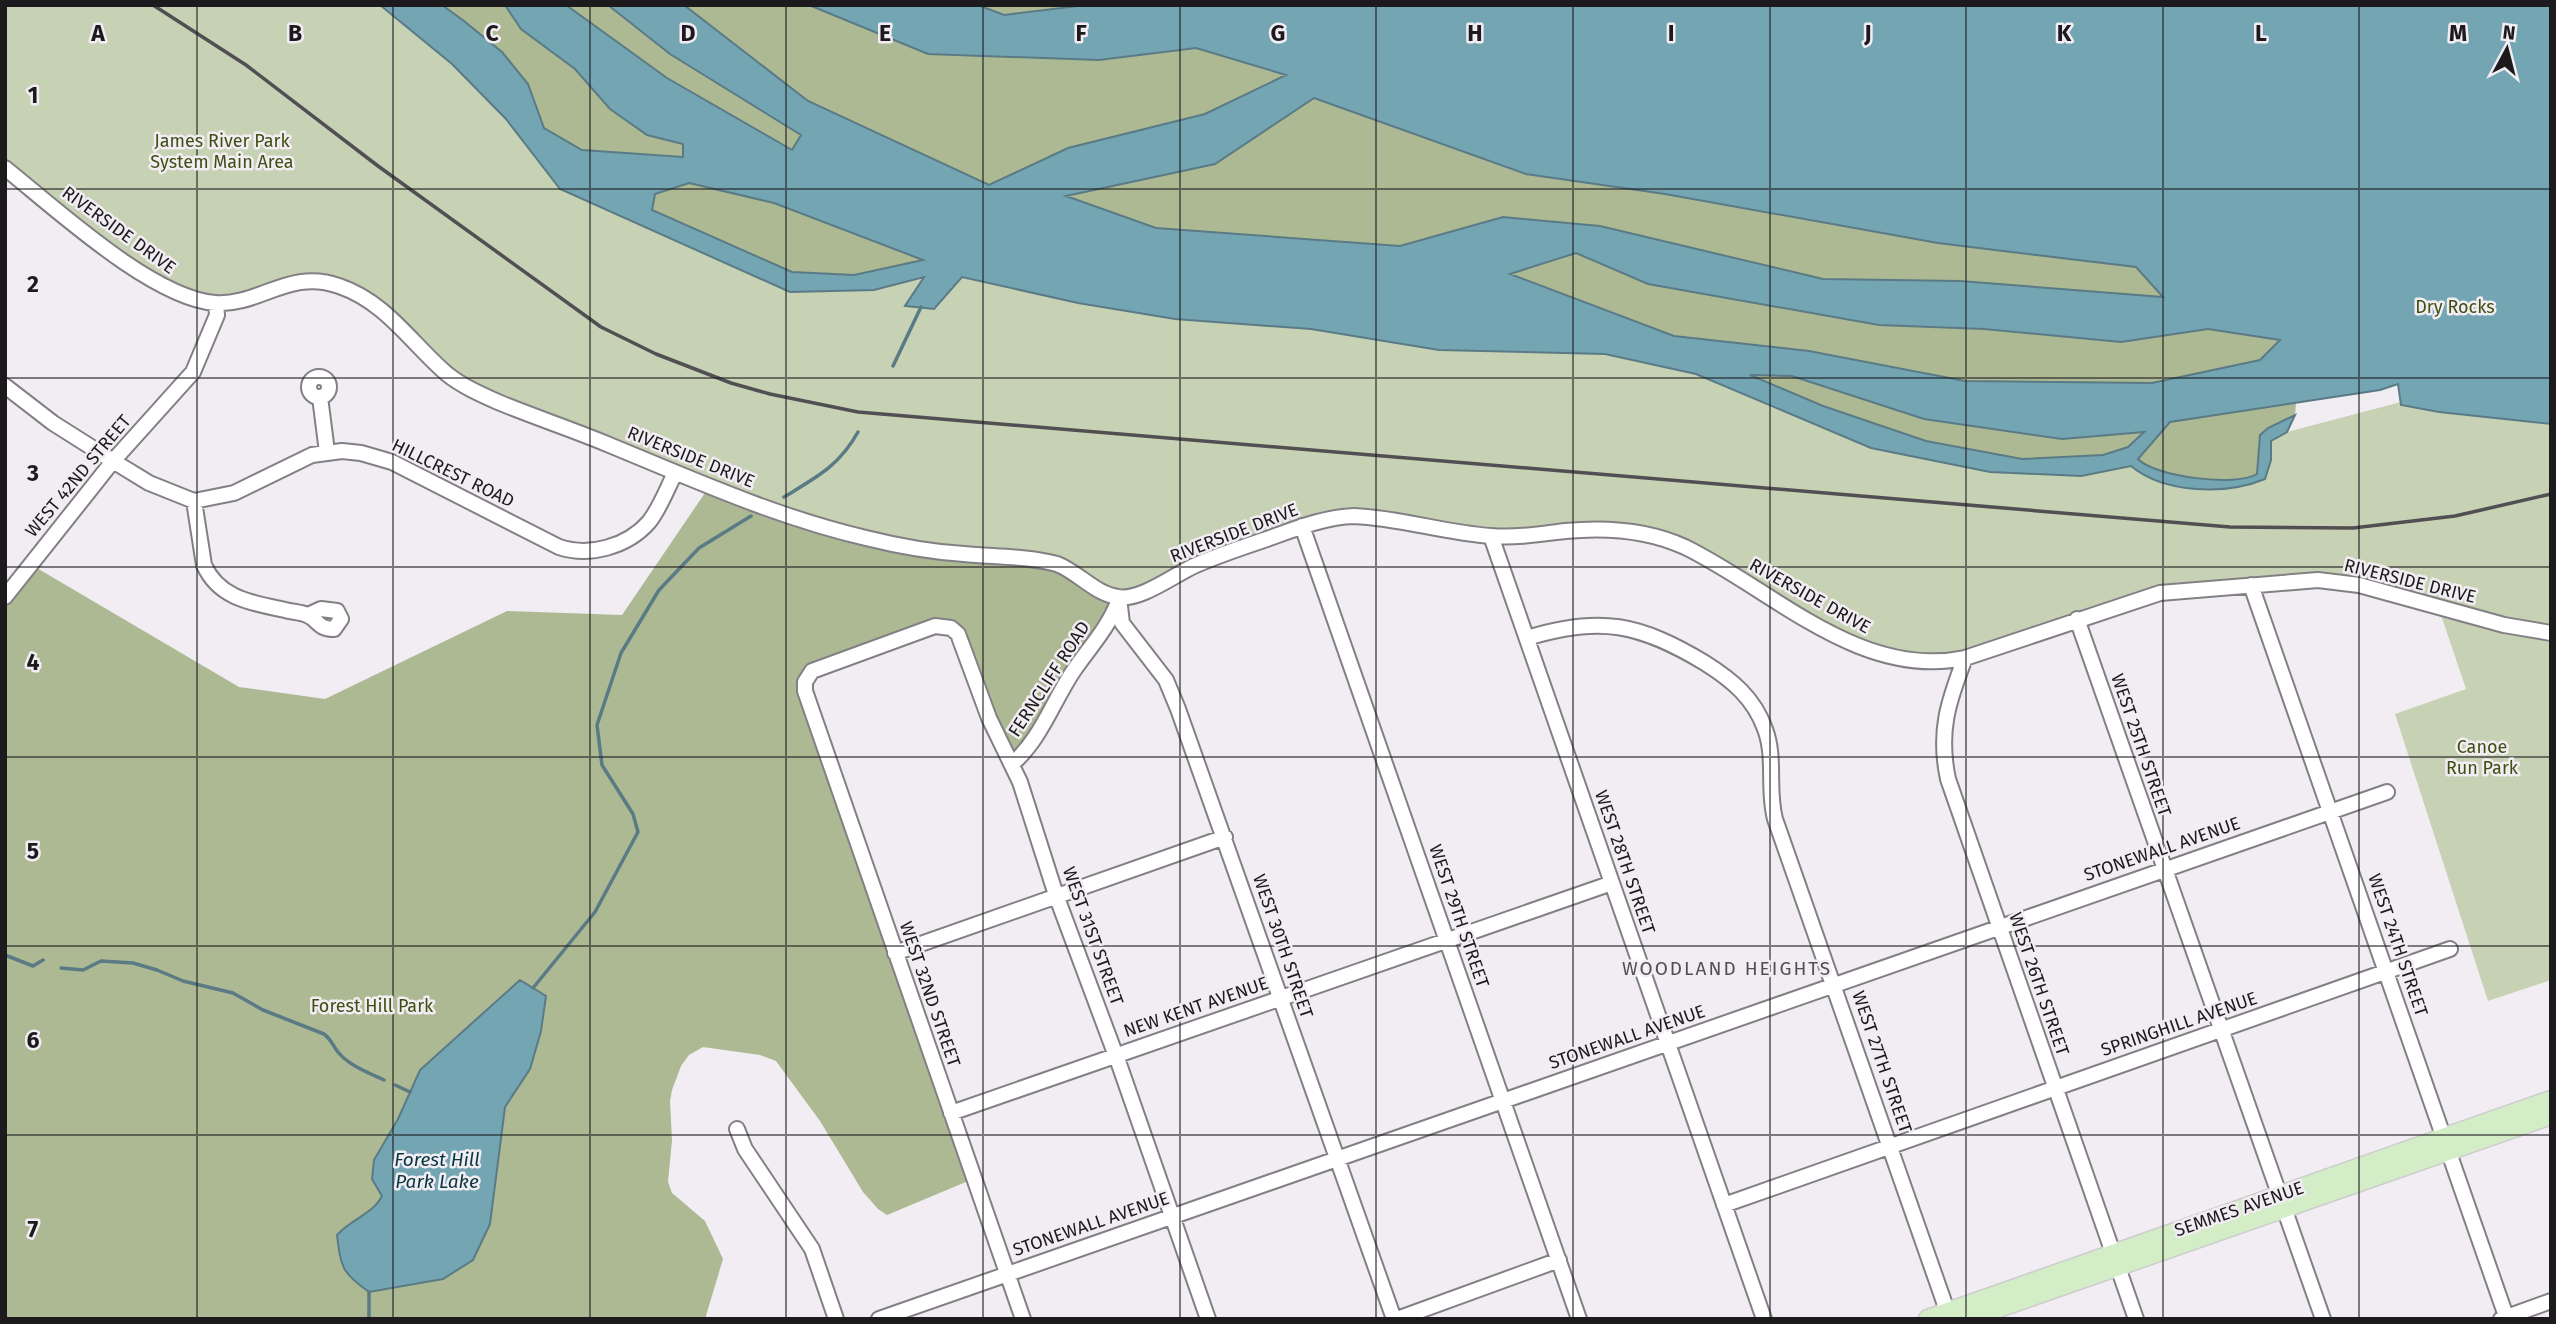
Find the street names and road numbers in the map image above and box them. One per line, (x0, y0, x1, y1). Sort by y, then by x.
street label: RIVERSIDE DRIVE (58, 181, 180, 279)
street label: WEST 42ND STREET (20, 410, 136, 542)
street label: RIVERSIDE DRIVE (624, 421, 758, 493)
street label: HILLCREST ROAD (388, 434, 518, 512)
street label: RIVERSIDE DRIVE (1167, 499, 1301, 567)
street label: RIVERSIDE DRIVE (1746, 554, 1874, 638)
street label: RIVERSIDE DRIVE (2342, 554, 2478, 608)
street label: FERNCLIFF ROAD (1003, 617, 1095, 741)
street label: WEST 25TH STREET (2106, 671, 2176, 820)
street label: WEST 28TH STREET (1590, 787, 1660, 938)
street label: STONEWALL AVENUE (2081, 812, 2243, 886)
street label: WEST 29TH STREET (1424, 841, 1494, 991)
street label: WEST 31ST STREET (1058, 864, 1129, 1009)
street label: WEST 30TH STREET (1248, 871, 1318, 1022)
street label: WEST 24TH STREET (2363, 871, 2433, 1020)
street label: WEST 26TH STREET (2004, 910, 2074, 1059)
street label: WEST 32ND STREET (895, 918, 965, 1070)
street label: NEW KENT AVENUE (1121, 972, 1271, 1042)
street label: SPRINGHILL AVENUE (2098, 987, 2260, 1061)
street label: WEST 27TH STREET (1847, 988, 1917, 1137)
street label: STONEWALL AVENUE (1546, 1000, 1708, 1074)
street label: SEMMES AVENUE (2172, 1177, 2306, 1241)
street label: STONEWALL AVENUE (1010, 1187, 1172, 1261)

